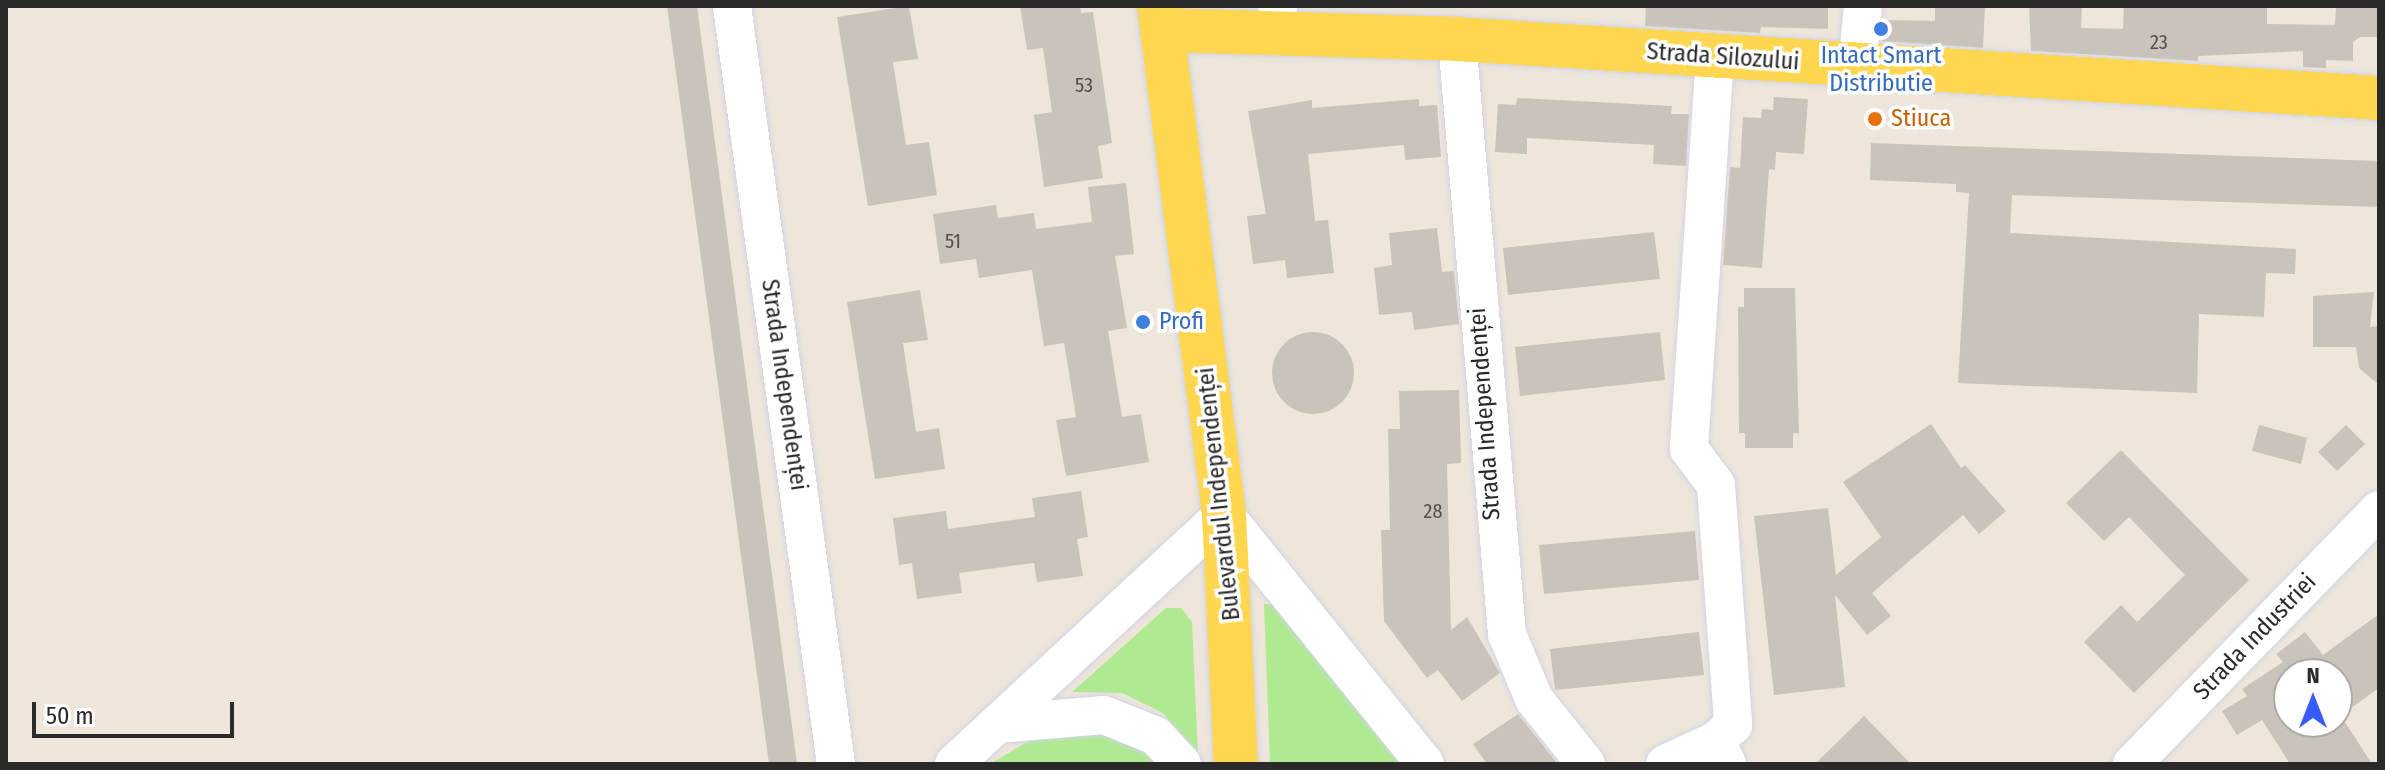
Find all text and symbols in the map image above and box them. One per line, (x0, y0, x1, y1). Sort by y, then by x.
marker: Intact Smart Distributie (1872, 20, 1890, 38)
house number: 23 (2150, 30, 2168, 54)
street label: Strada Silozului (1646, 37, 1800, 77)
place label: Intact Smart Distributie (1821, 42, 1941, 98)
house number: 53 (1075, 73, 1093, 97)
place label: Stiuca (1891, 105, 1951, 133)
marker: Stiuca (1866, 110, 1884, 128)
house number: 51 (945, 229, 961, 253)
street label: Strada Independenței (755, 277, 813, 493)
street label: Strada Independenței (1463, 307, 1507, 521)
place label: Profi (1159, 308, 1204, 336)
marker: Profi (1134, 313, 1152, 331)
street label: Bulevardul Independenței (1191, 366, 1247, 622)
house number: 28 (1424, 499, 1442, 523)
street label: Strada Industriei (2188, 568, 2322, 706)
north arrow (2273, 658, 2353, 738)
text: N (2306, 662, 2320, 689)
scale bar (36, 686, 238, 736)
text: 50 m (46, 702, 94, 730)

